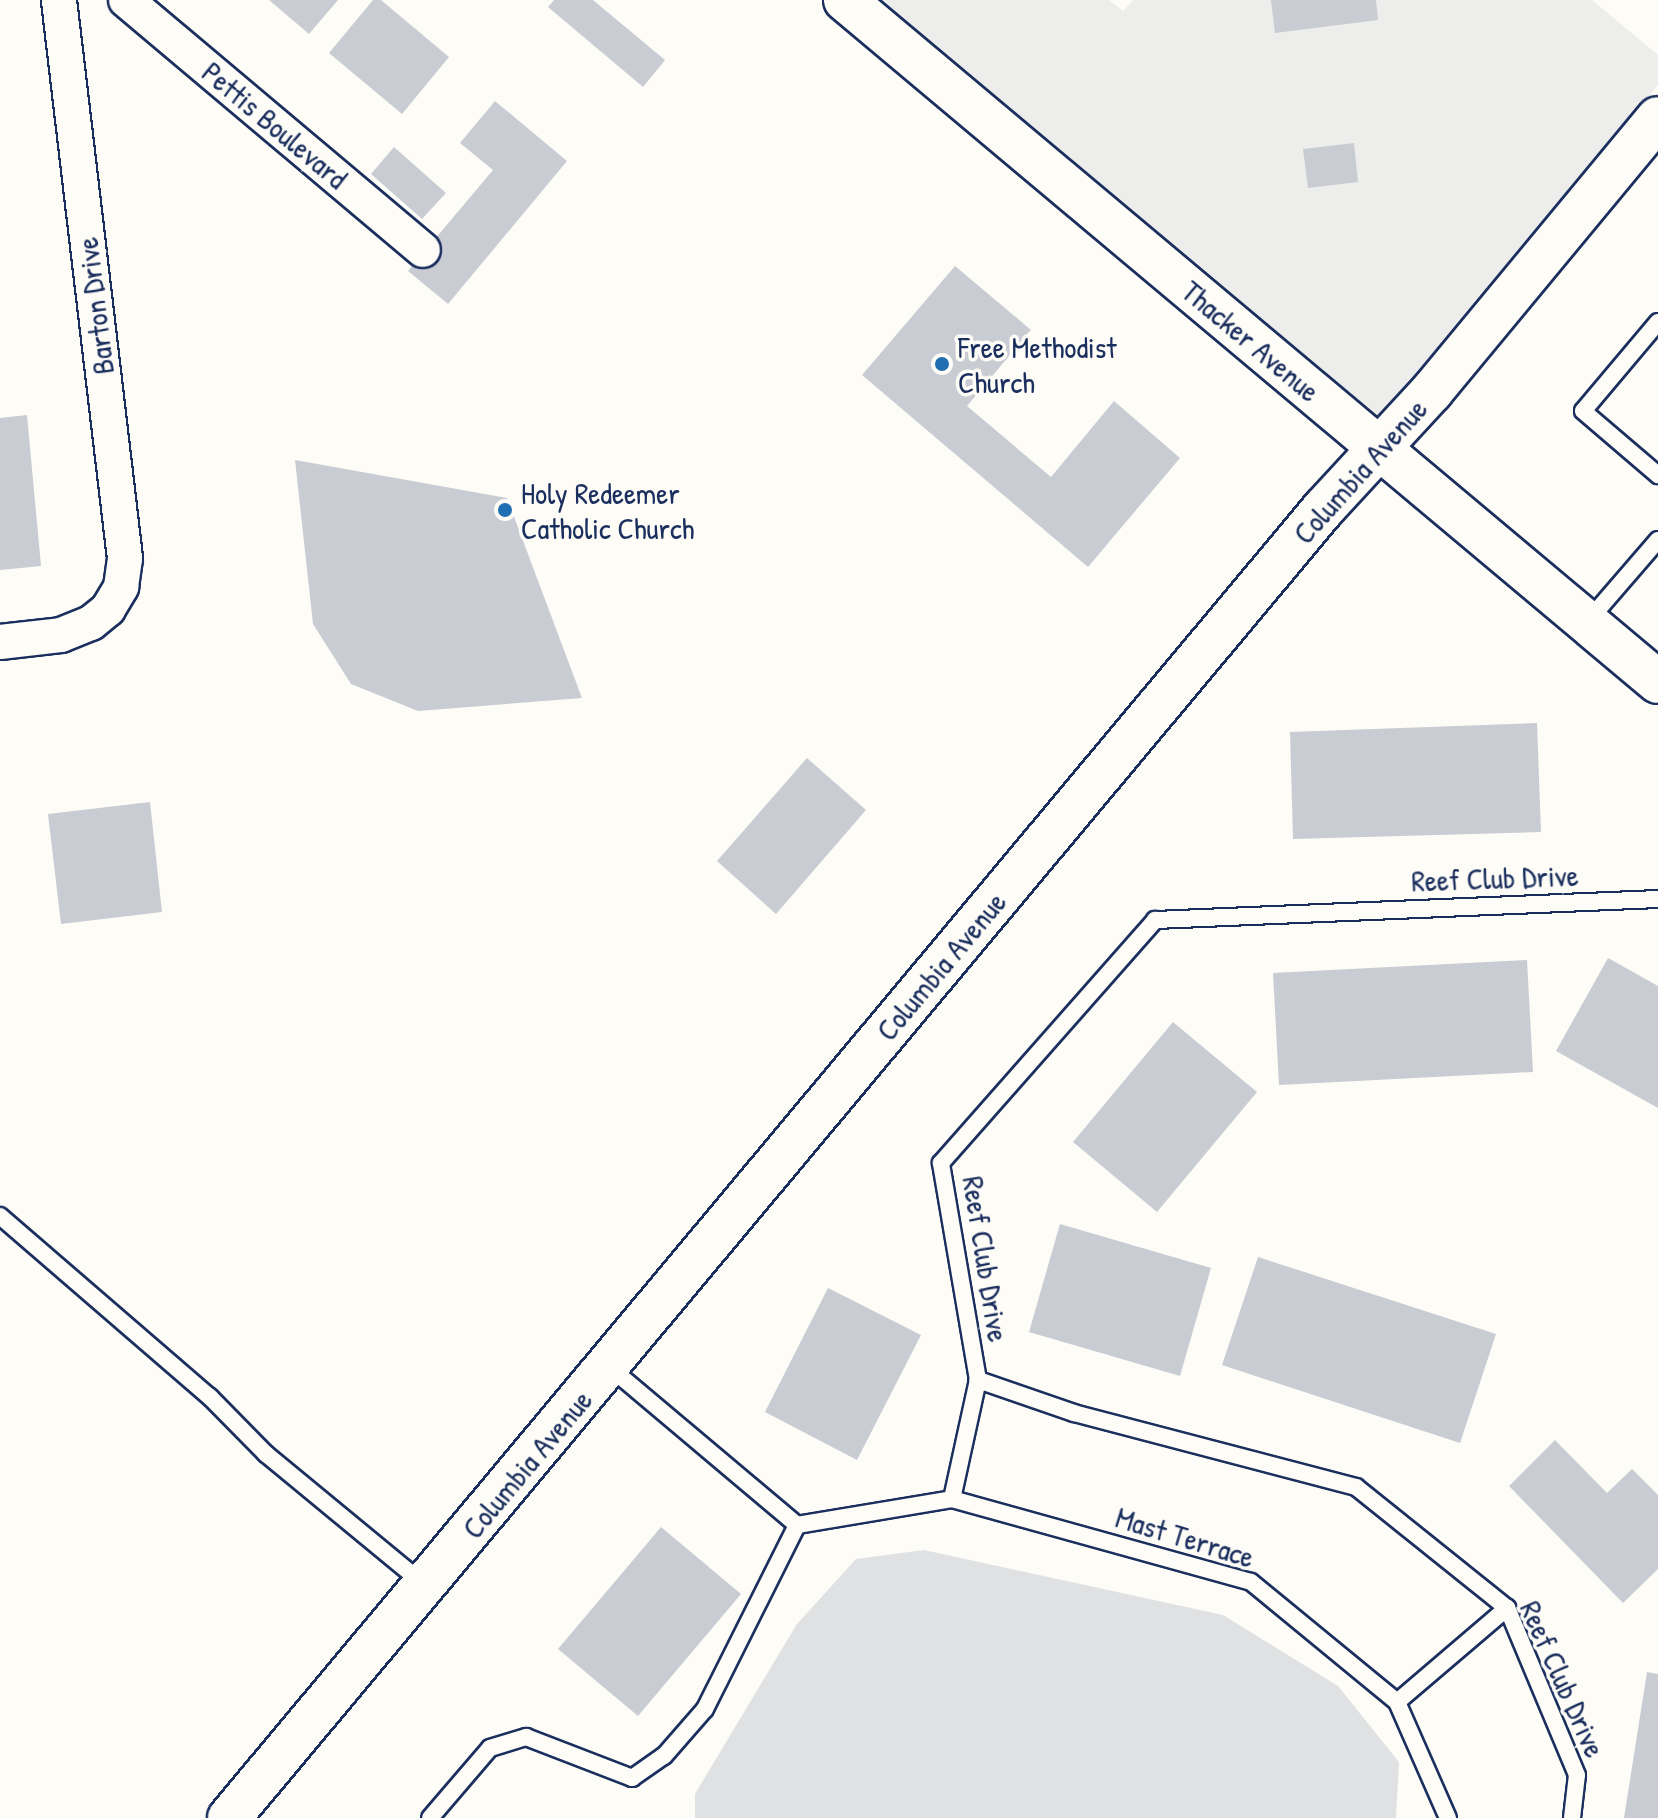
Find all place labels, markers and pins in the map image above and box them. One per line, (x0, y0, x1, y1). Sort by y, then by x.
place label: Free Methodist Church (958, 329, 1117, 400)
marker: Free Methodist Church (933, 355, 951, 373)
place label: Holy Redeemer Catholic Church (521, 475, 694, 546)
marker: Holy Redeemer Catholic Church (496, 501, 514, 519)

